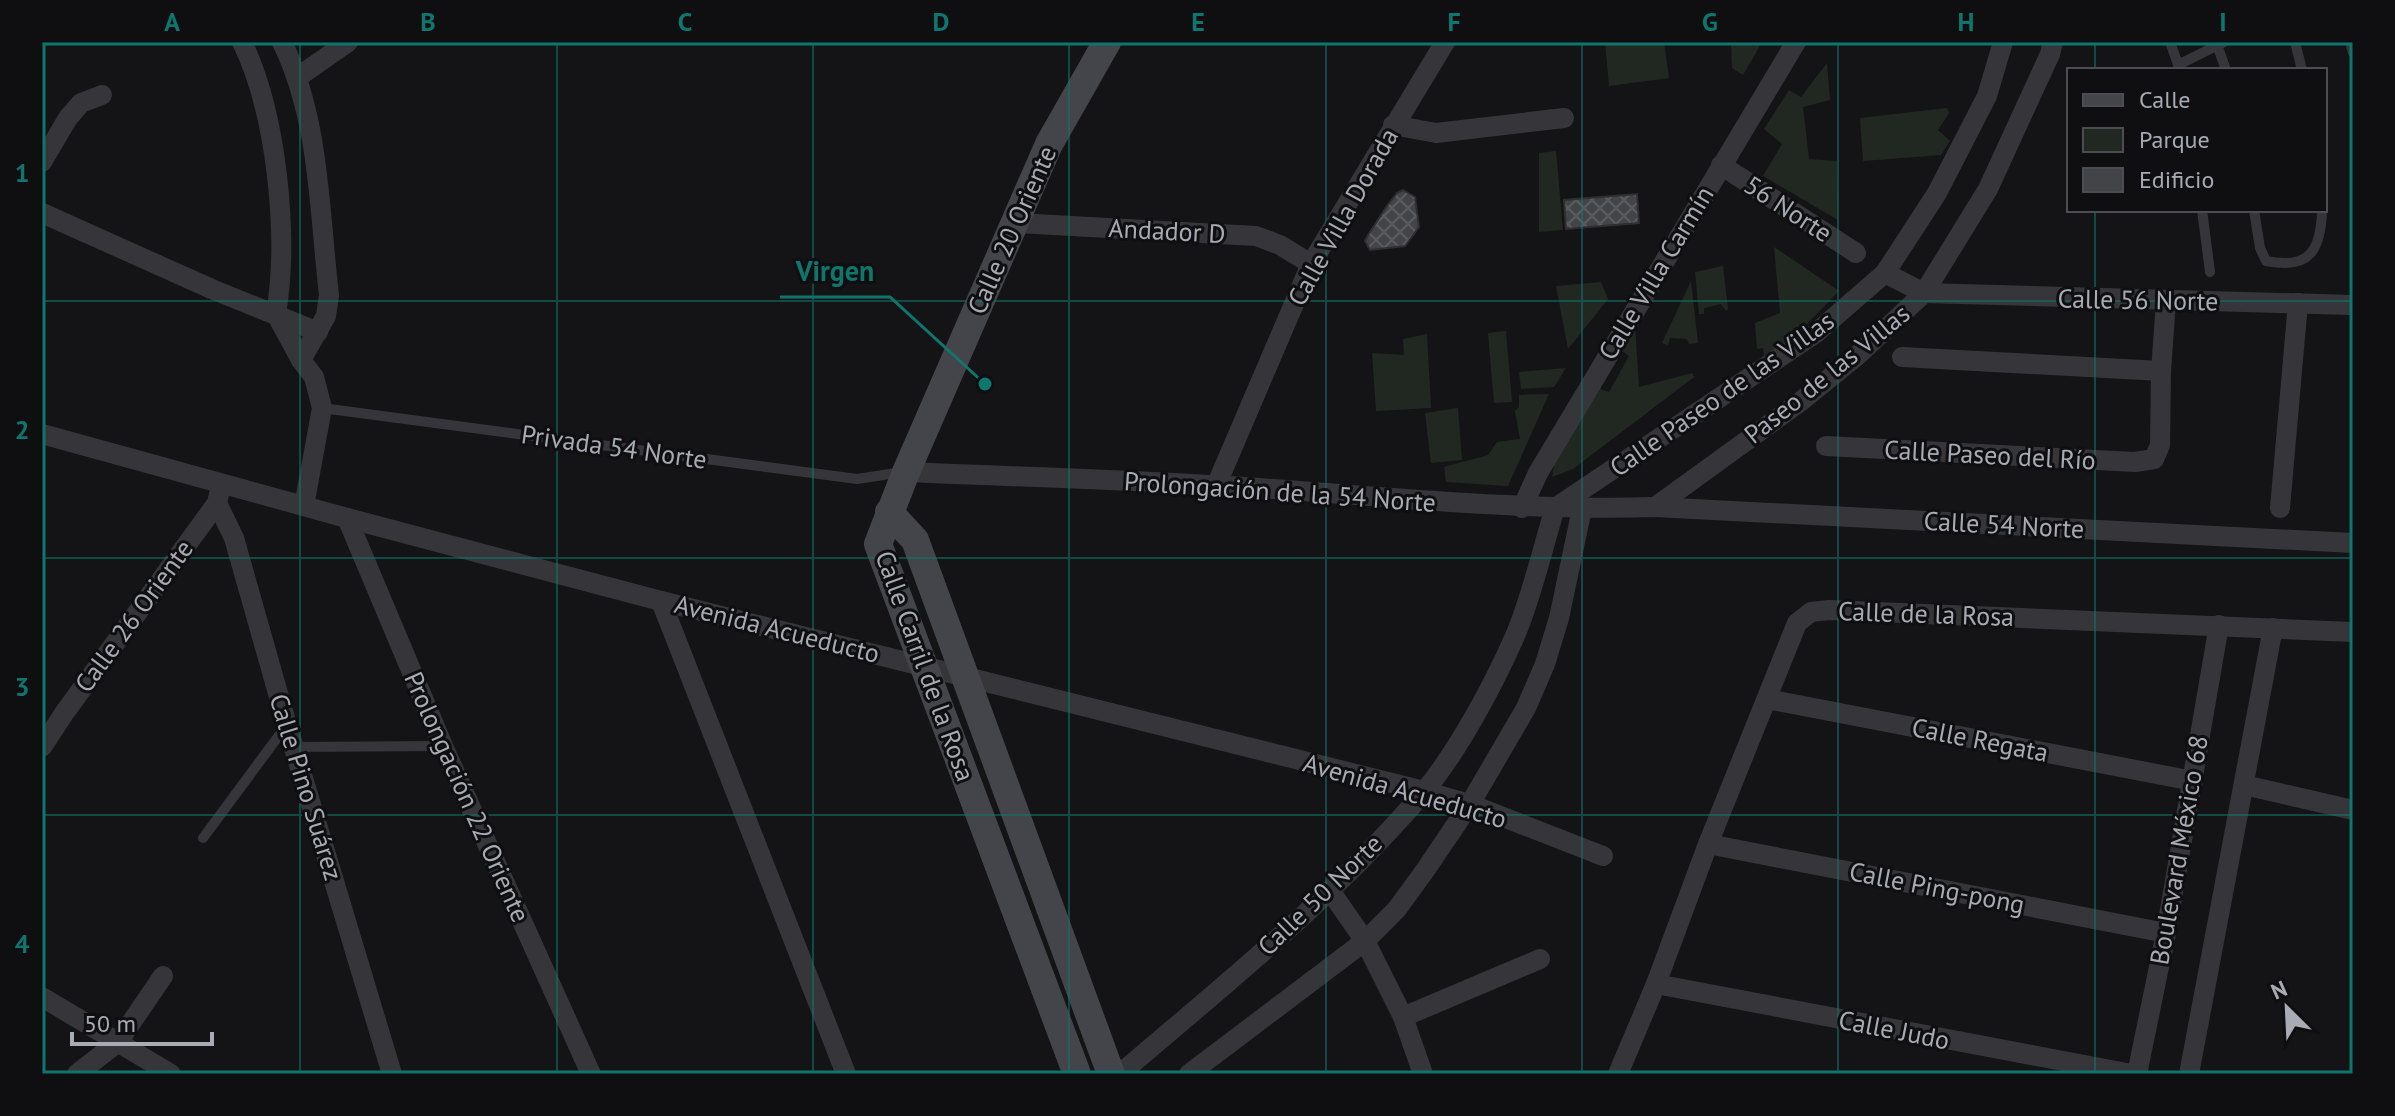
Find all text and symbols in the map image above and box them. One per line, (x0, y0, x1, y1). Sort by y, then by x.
text: A (164, 5, 180, 38)
text: B (420, 5, 436, 38)
text: C (678, 5, 692, 38)
text: D (933, 5, 949, 38)
text: E (1191, 5, 1205, 38)
text: F (1447, 5, 1461, 38)
text: G (1702, 5, 1718, 38)
text: H (1958, 5, 1974, 38)
text: I (2219, 5, 2227, 38)
legend (2067, 68, 2327, 212)
text: Calle (2139, 84, 2190, 115)
street label: Calle Villa Dorada (1280, 122, 1405, 311)
text: Parque (2139, 124, 2210, 155)
street label: Calle 20 Oriente (960, 141, 1063, 319)
text: 1 (15, 156, 29, 189)
text: Edificio (2139, 164, 2214, 195)
street label: 56 Norte (1738, 168, 1838, 249)
street label: Calle Villa Carmín (1591, 180, 1720, 366)
street label: Andador D (1108, 211, 1226, 250)
callout: Virgen (780, 245, 890, 297)
text: Virgen (795, 252, 874, 289)
street label: Calle 56 Norte (2057, 282, 2219, 317)
street label: Paseo de las Villas (1737, 297, 1916, 451)
street label: Calle Paseo de las Villas (1603, 304, 1840, 484)
text: 2 (15, 413, 29, 446)
street label: Privada 54 Norte (519, 417, 709, 476)
street label: Calle Paseo del Río (1883, 432, 2097, 477)
street label: Prolongación de la 54 Norte (1123, 464, 1437, 519)
street label: Calle 54 Norte (1923, 504, 2085, 545)
street label: Calle 26 Oriente (67, 533, 200, 698)
street label: Calle Carril de la Rosa (868, 546, 982, 785)
street label: Avenida Acueducto (671, 587, 883, 670)
street label: Calle de la Rosa (1837, 594, 2015, 633)
street label: Prolongación 22 Oriente (397, 666, 538, 927)
text: 3 (15, 670, 29, 703)
street label: Calle Pino Suárez (262, 690, 351, 884)
street label: Calle Regata (1909, 710, 2051, 769)
street label: Boulevard México 68 (2142, 733, 2215, 967)
street label: Avenida Acueducto (1300, 746, 1511, 835)
street label: Calle 50 Norte (1250, 827, 1389, 962)
street label: Calle Ping-pong (1847, 854, 2028, 921)
text: 4 (15, 927, 30, 960)
north arrow (2247, 968, 2327, 1048)
text: N (2267, 974, 2291, 1005)
scale bar (72, 996, 212, 1046)
street label: Calle Judo (1836, 1003, 1952, 1056)
text: 50 m (84, 1008, 136, 1039)

